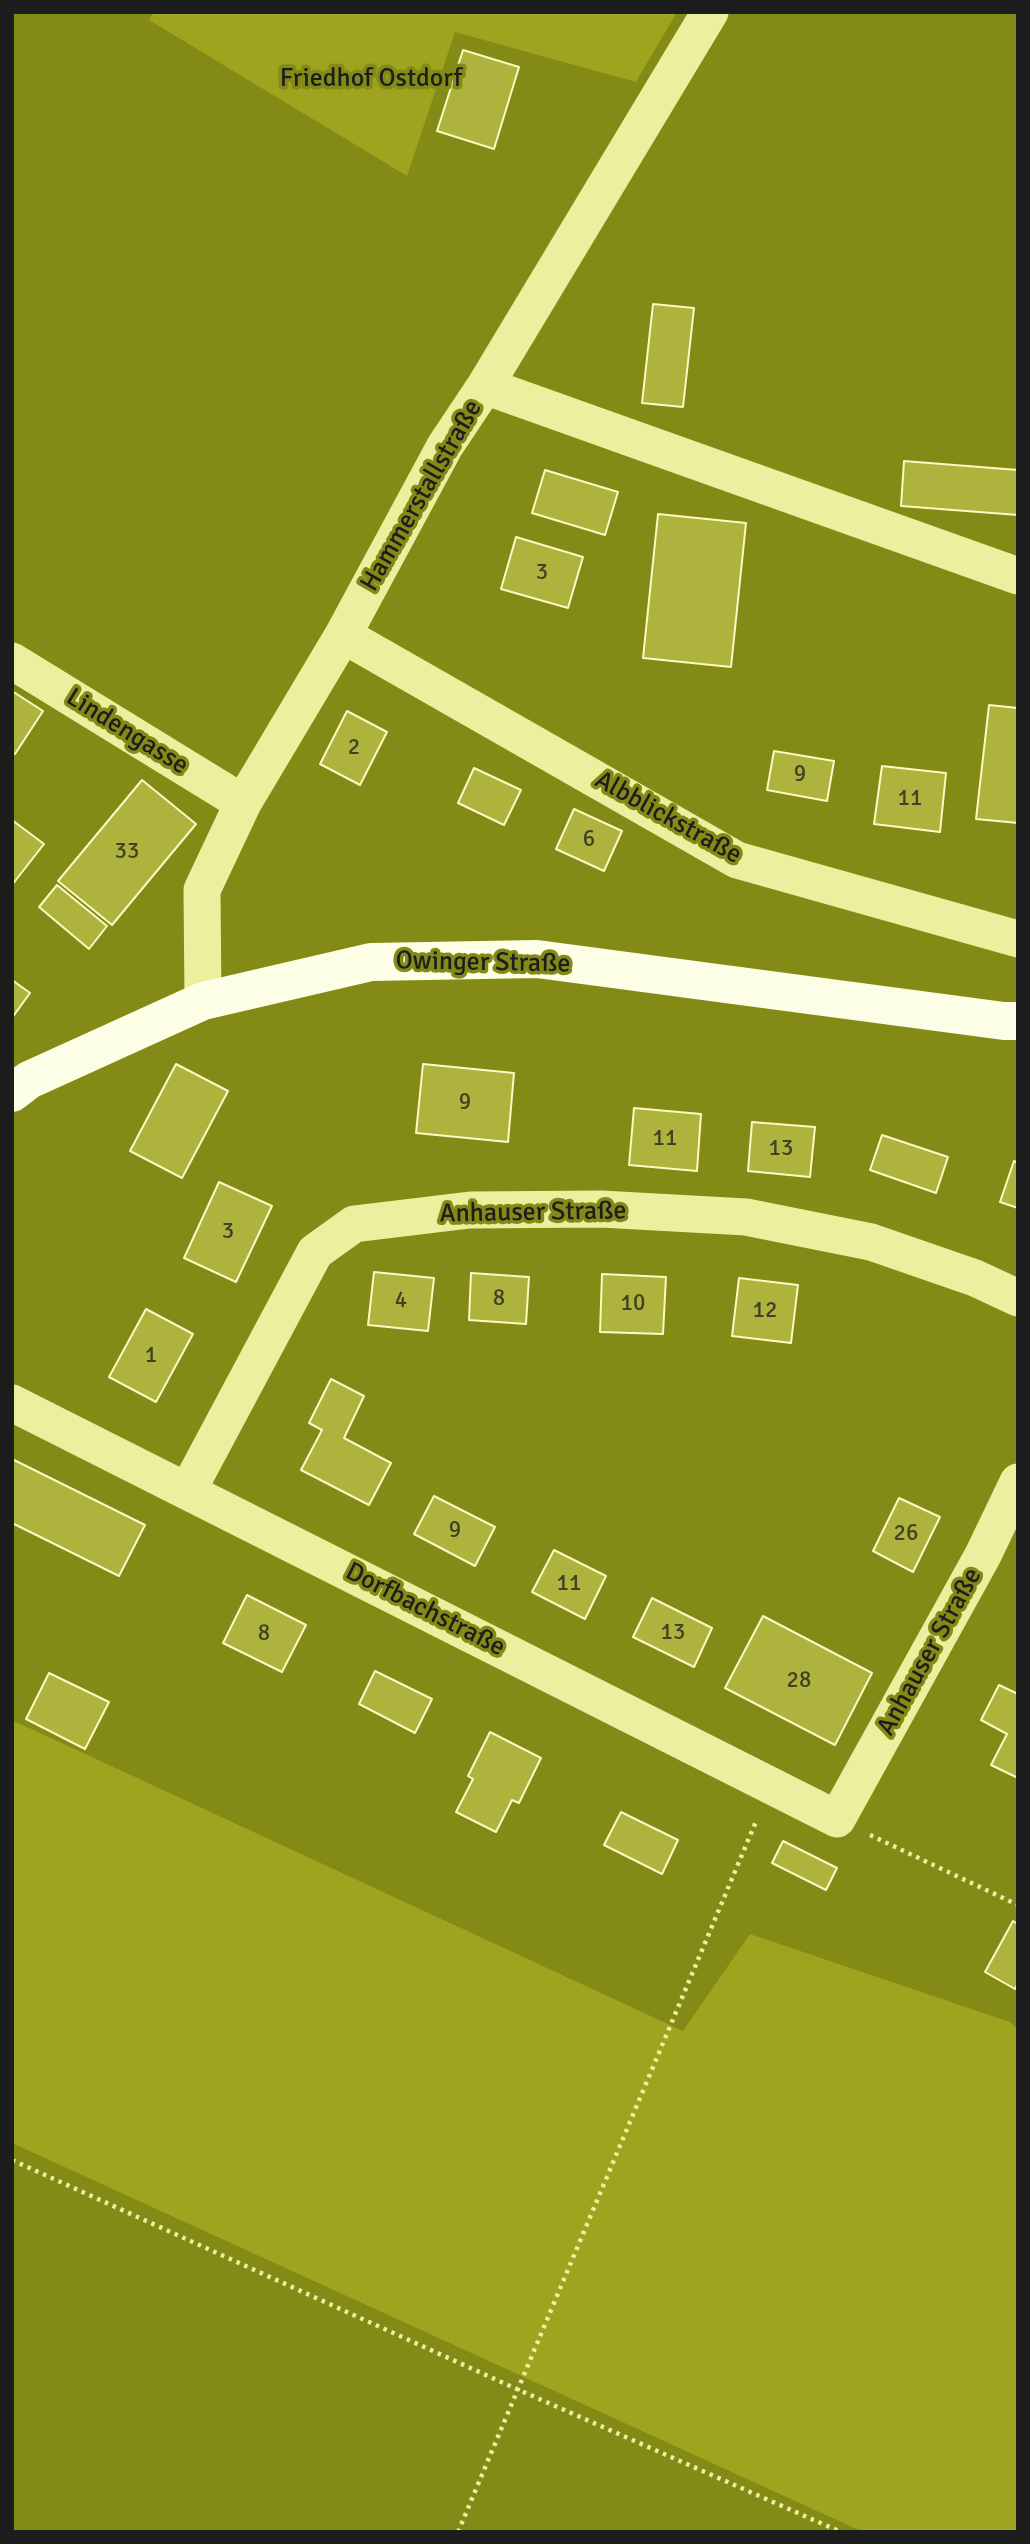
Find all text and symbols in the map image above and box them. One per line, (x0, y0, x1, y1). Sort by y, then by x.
park label: Friedhof Ostdorf (280, 63, 462, 95)
street label: Hammerstallstraße (355, 395, 489, 597)
house number: 3 (536, 559, 548, 587)
street label: Lindengasse (60, 682, 194, 782)
house number: 2 (348, 734, 360, 762)
house number: 9 (794, 761, 806, 789)
street label: Albblickstraße (589, 765, 747, 871)
house number: 11 (898, 785, 922, 813)
house number: 6 (583, 826, 595, 854)
house number: 33 (115, 838, 139, 866)
street label: Owinger Straße (395, 946, 571, 980)
house number: 9 (459, 1089, 471, 1117)
house number: 11 (653, 1125, 677, 1153)
house number: 13 (769, 1135, 793, 1163)
street label: Anhauser Straße (439, 1196, 627, 1230)
house number: 3 (222, 1218, 234, 1246)
house number: 8 (493, 1285, 505, 1313)
house number: 4 (395, 1287, 407, 1315)
house number: 10 (621, 1290, 645, 1318)
house number: 12 (753, 1297, 777, 1325)
house number: 1 (145, 1342, 157, 1370)
house number: 9 (449, 1517, 461, 1545)
house number: 26 (894, 1520, 918, 1548)
street label: Dorfbachstraße (340, 1556, 510, 1664)
street label: Anhauser Straße (871, 1563, 989, 1741)
house number: 11 (557, 1570, 581, 1598)
house number: 13 (661, 1619, 685, 1647)
house number: 8 (258, 1620, 270, 1648)
house number: 28 (787, 1667, 811, 1695)

